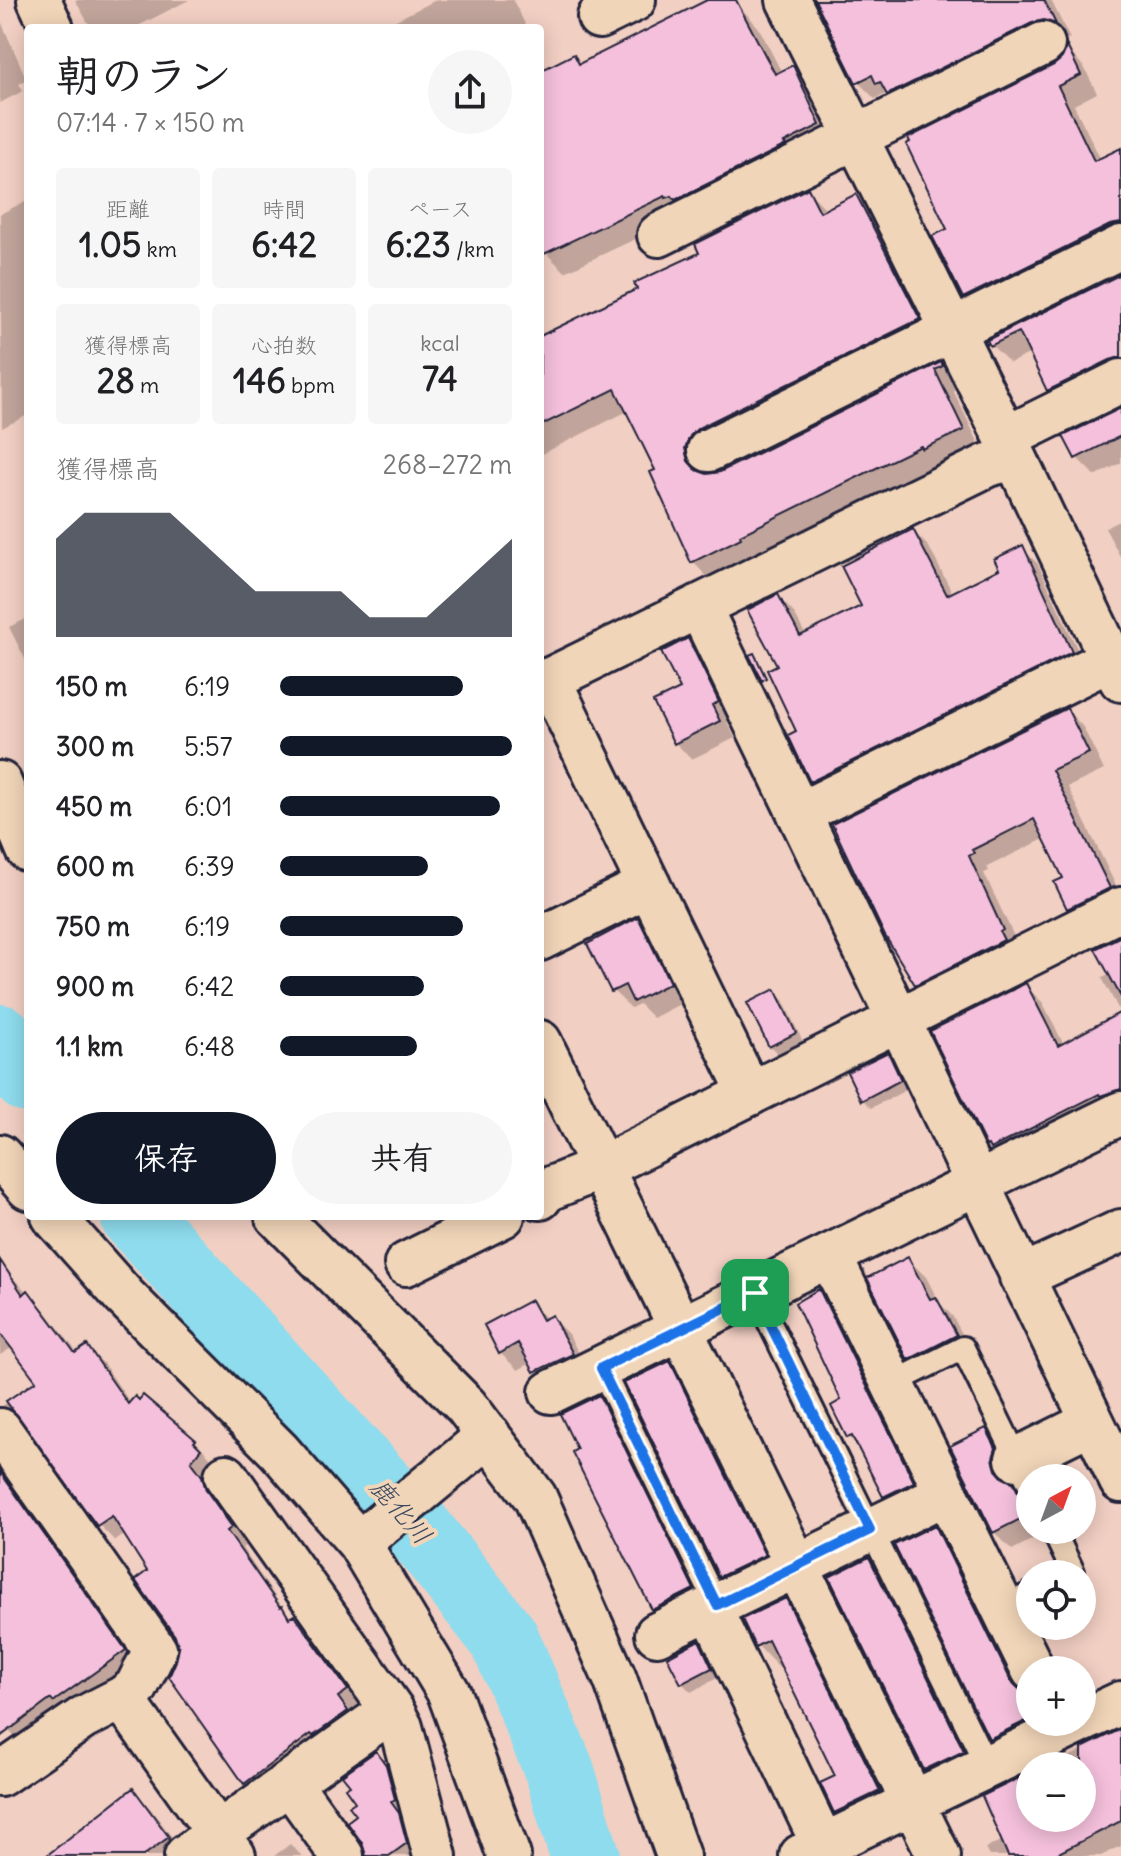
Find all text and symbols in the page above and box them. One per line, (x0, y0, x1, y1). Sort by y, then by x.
text: 朝のラン (56, 48, 232, 103)
button: share (428, 50, 512, 134)
text: 07:14 · 7 × 150 m (56, 106, 244, 139)
text: 距離 (106, 195, 150, 223)
text: 時間 (262, 195, 306, 223)
text: ペース (408, 195, 472, 223)
text: 1.05 (79, 223, 141, 266)
text: 6:42 (251, 223, 317, 266)
text: 6:23 (386, 223, 451, 266)
text: km (141, 235, 177, 263)
text: /km (451, 235, 495, 263)
text: kcal (420, 329, 460, 357)
text: 獲得標高 (84, 331, 172, 359)
text: 心拍数 (251, 331, 317, 359)
text: 74 (422, 357, 458, 400)
text: 28 (97, 359, 135, 402)
text: 146 (233, 359, 286, 402)
text: m (135, 371, 159, 399)
text: bpm (286, 371, 335, 399)
text: 268–272 m (383, 448, 512, 481)
text: 獲得標高 (56, 452, 160, 485)
text: 150 m (56, 670, 127, 703)
text: 6:19 (184, 670, 230, 703)
text: 300 m (56, 730, 134, 763)
text: 5:57 (184, 730, 233, 763)
text: 450 m (56, 790, 132, 823)
text: 6:01 (184, 790, 232, 823)
text: 600 m (56, 850, 134, 883)
text: 6:39 (184, 850, 235, 883)
text: 750 m (56, 910, 130, 943)
text: 6:19 (184, 910, 230, 943)
text: 900 m (56, 970, 134, 1003)
text: 6:42 (184, 970, 234, 1003)
text: 1.1 km (56, 1030, 123, 1063)
text: 6:48 (184, 1030, 235, 1063)
button: 保存 (56, 1112, 276, 1204)
button: 共有 (292, 1112, 512, 1204)
pin (721, 1259, 789, 1327)
icon: arrive (733, 1271, 777, 1315)
north arrow (1016, 1464, 1096, 1544)
map controls (1016, 1464, 1096, 1832)
water label: 鹿化川 (363, 1470, 439, 1551)
button: locate (1016, 1560, 1096, 1640)
button: + (1016, 1656, 1096, 1736)
button: − (1016, 1752, 1096, 1832)

